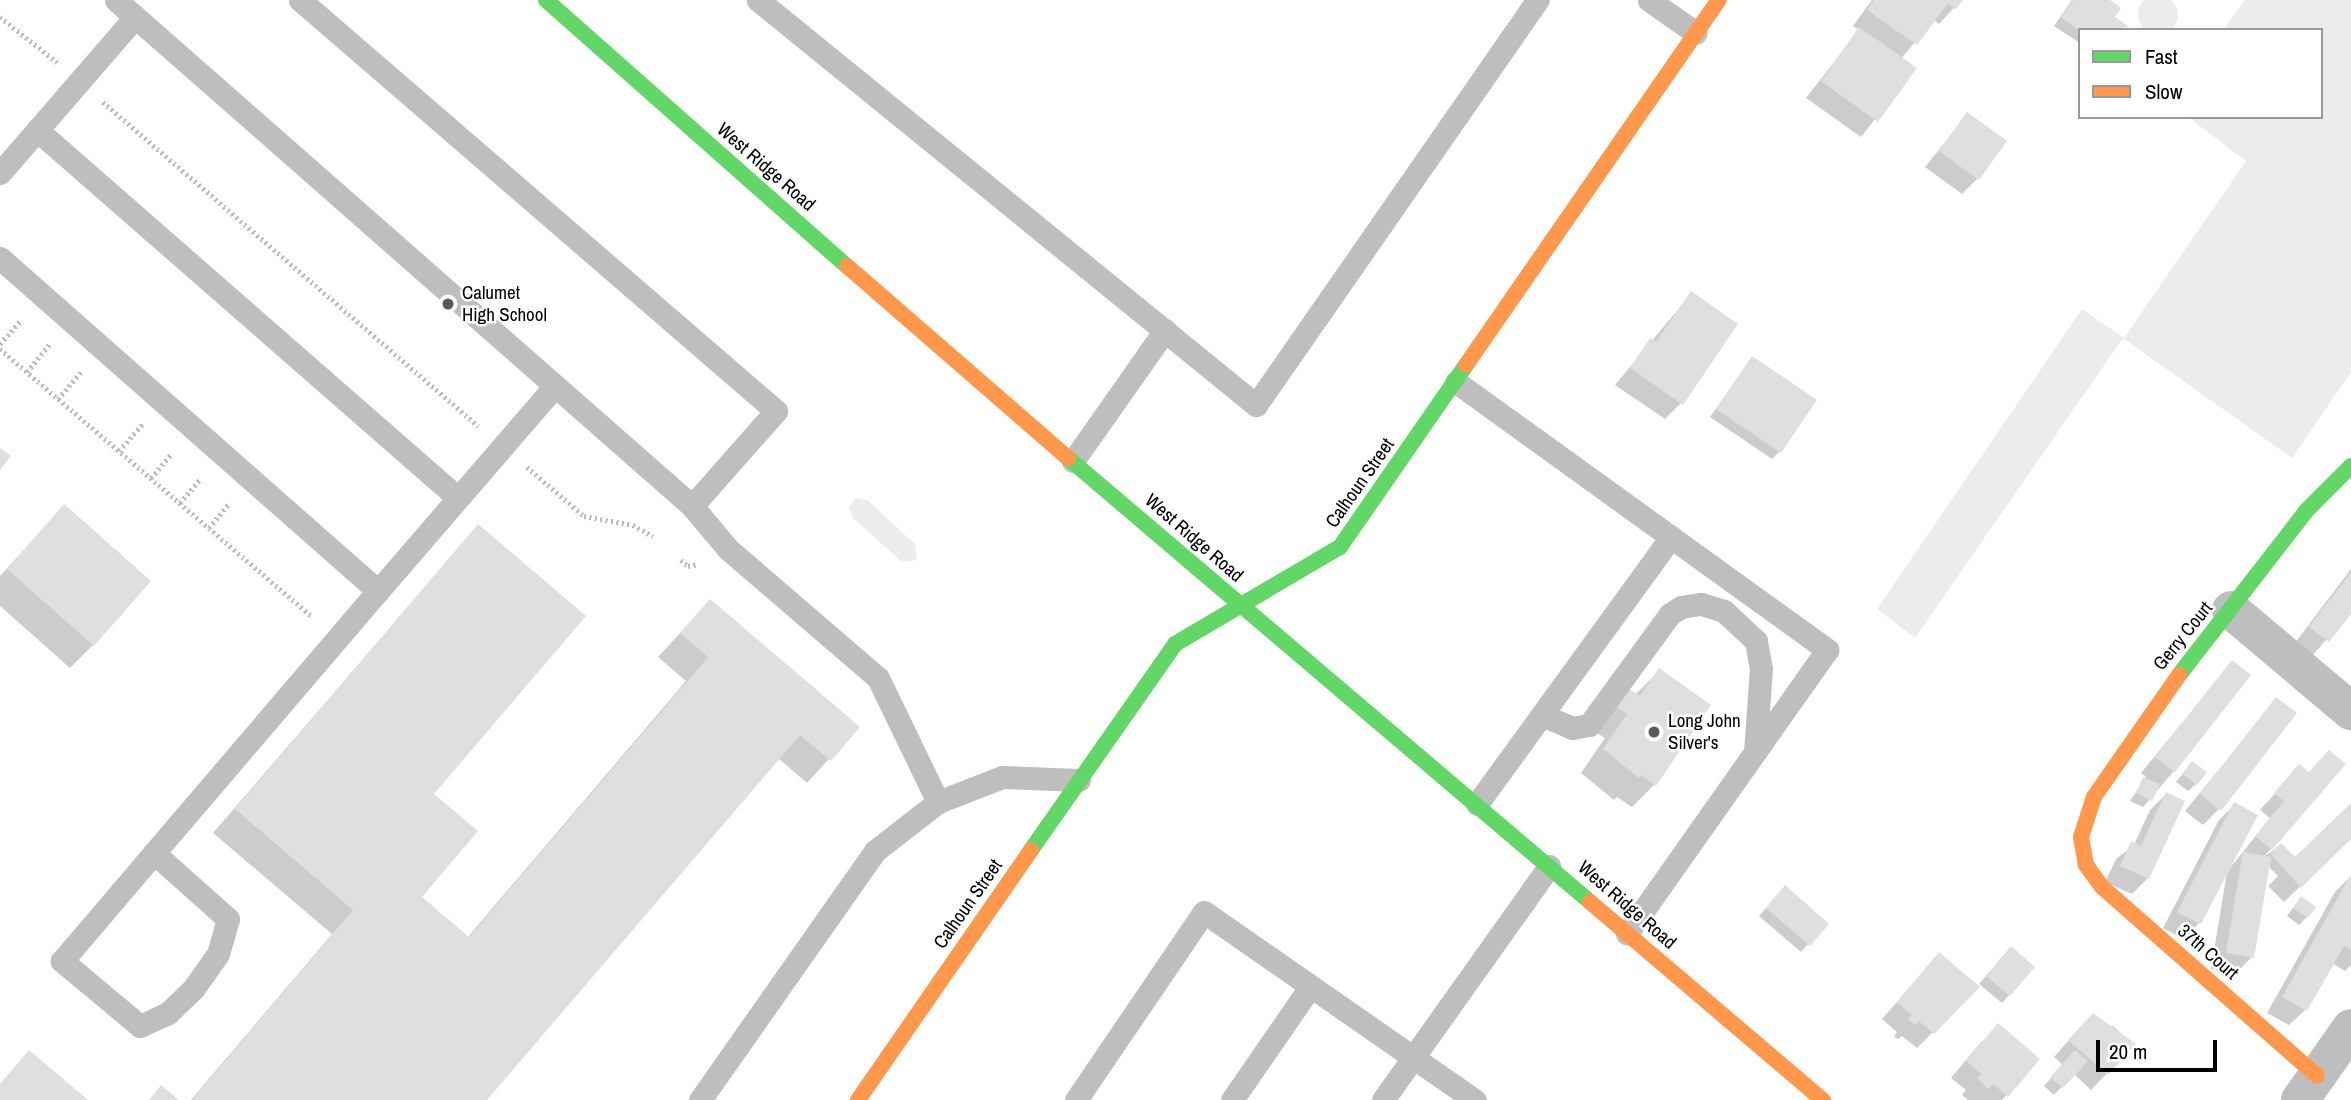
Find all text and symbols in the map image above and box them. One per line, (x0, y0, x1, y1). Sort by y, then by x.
legend (2078, 28, 2323, 119)
text: Fast (2145, 42, 2178, 71)
text: Slow (2145, 77, 2182, 106)
street label: West Ridge Road (712, 118, 820, 216)
place label: Calumet High School (462, 282, 547, 326)
marker: Calumet High School (440, 296, 456, 312)
street label: Calhoun Street (1321, 434, 1399, 532)
street label: West Ridge Road (1140, 489, 1248, 587)
street label: Gerry Court (2149, 597, 2217, 675)
place label: Long John Silver's (1668, 710, 1741, 754)
marker: Long John Silver's (1646, 724, 1662, 740)
street label: Calhoun Street (929, 855, 1007, 953)
street label: West Ridge Road (1573, 856, 1681, 954)
street label: 37th Court (2173, 920, 2243, 984)
scale bar (2099, 1026, 2220, 1070)
text: 20 m (2109, 1037, 2147, 1066)

